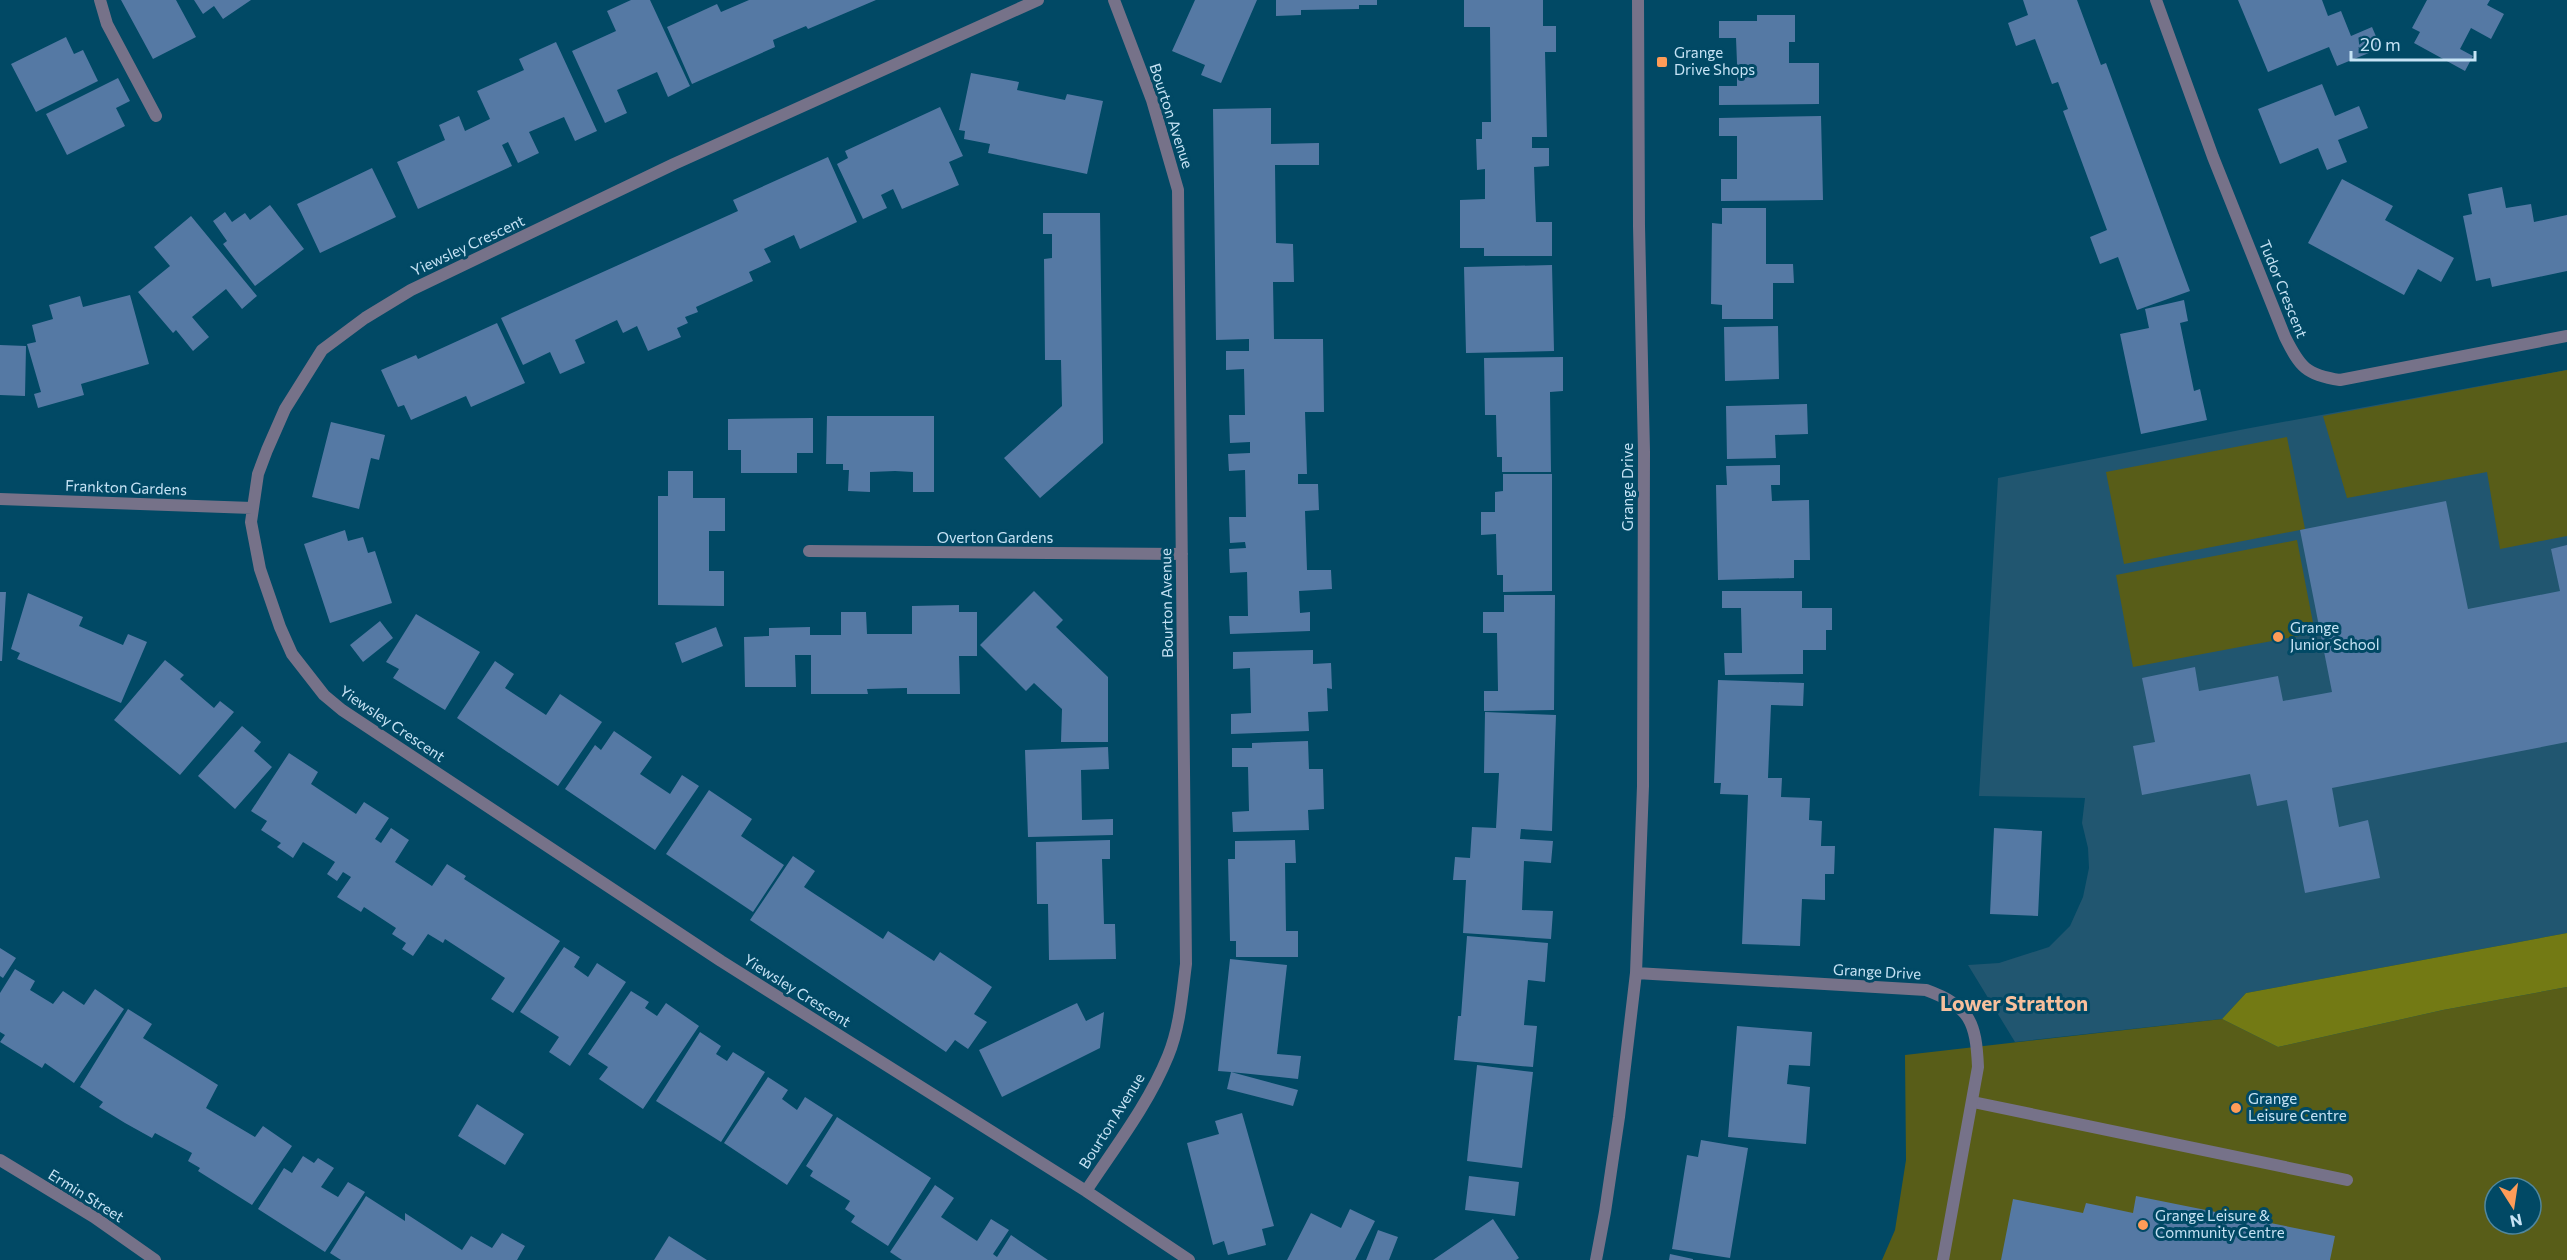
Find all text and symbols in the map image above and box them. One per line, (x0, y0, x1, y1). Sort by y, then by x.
scale bar (2351, 24, 2476, 62)
text: 20 m (2360, 33, 2401, 55)
place label: Grange Drive Shops (1674, 43, 1755, 78)
marker: Grange Drive Shops (1655, 55, 1669, 69)
street label: Bourton Avenue (1146, 61, 1197, 171)
street label: Yiewsley Crescent (408, 211, 527, 279)
street label: Tudor Crescent (2256, 237, 2312, 340)
street label: Grange Drive (1618, 443, 1636, 531)
street label: Frankton Gardens (65, 476, 187, 498)
street label: Overton Gardens (937, 528, 1053, 546)
street label: Bourton Avenue (1156, 548, 1176, 658)
place label: Grange Junior School (2290, 618, 2380, 653)
marker: Grange Junior School (2271, 630, 2285, 644)
street label: Yiewsley Crescent (336, 681, 449, 765)
street label: Yiewsley Crescent (741, 950, 855, 1030)
street label: Grange Drive (1833, 960, 1922, 982)
district label: Lower Stratton (1940, 990, 2088, 1015)
street label: Bourton Avenue (1075, 1069, 1148, 1172)
place label: Grange Leisure Centre (2248, 1089, 2347, 1124)
marker: Grange Leisure Centre (2229, 1101, 2243, 1115)
street label: Ermin Street (45, 1165, 128, 1225)
north arrow (2483, 1176, 2543, 1236)
place label: Grange Leisure & Community Centre (2155, 1206, 2285, 1241)
text: N (2508, 1211, 2524, 1232)
marker: Grange Leisure & Community Centre (2136, 1218, 2150, 1232)

